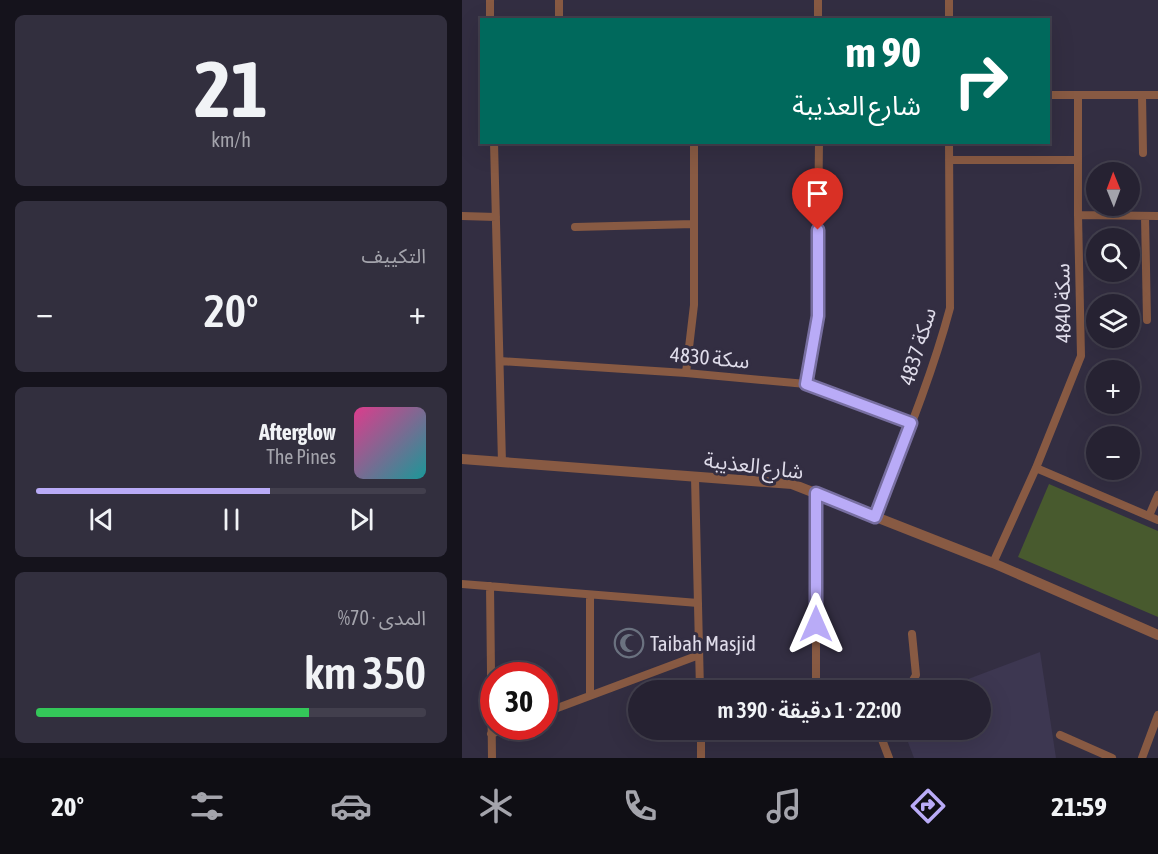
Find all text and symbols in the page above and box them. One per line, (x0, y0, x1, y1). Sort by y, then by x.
text: 90 m (846, 28, 921, 76)
icon: right (942, 42, 1020, 120)
text: 21 (194, 44, 268, 134)
text: شارع العذيبة (792, 90, 921, 121)
text: km/h (211, 128, 251, 151)
north arrow (1086, 162, 1140, 216)
map controls (1086, 162, 1140, 480)
pin (792, 168, 843, 230)
icon: arrive (801, 177, 834, 210)
button: search (1086, 228, 1140, 282)
text: التكييف (362, 244, 426, 267)
street label: سكة 4840 (1049, 263, 1075, 343)
text: 20° (204, 285, 258, 337)
text: − (36, 293, 53, 331)
text: + (409, 293, 426, 331)
button: layers (1086, 294, 1140, 348)
street label: سكة 4837 (894, 304, 940, 388)
street label: سكة 4830 (669, 342, 751, 372)
button: + (1086, 360, 1140, 414)
text: Afterglow (259, 419, 336, 445)
button: − (1086, 426, 1140, 480)
text: The Pines (266, 445, 336, 468)
street label: شارع العذيبة (702, 447, 805, 487)
icon: previous (85, 503, 118, 536)
icon: pause (215, 503, 248, 536)
icon: next (345, 503, 378, 536)
position arrow (784, 592, 848, 656)
text: المدى · 70% (338, 606, 426, 629)
mosque icon: Taibah Masjid (613, 627, 645, 659)
place label: Taibah Masjid (650, 631, 756, 655)
text: 350 km (304, 647, 426, 699)
speed limit sign: 30 (480, 662, 558, 740)
text: 22:00 · 1 دقيقة · 390 m (718, 697, 901, 723)
icon: filters (186, 785, 228, 827)
icon: car (330, 785, 372, 827)
icon: climate (475, 785, 517, 827)
icon: phone (619, 785, 661, 827)
icon: music (763, 785, 805, 827)
icon: directions (907, 785, 949, 827)
text: 20° (51, 791, 84, 822)
text: 21:59 (1051, 791, 1107, 822)

